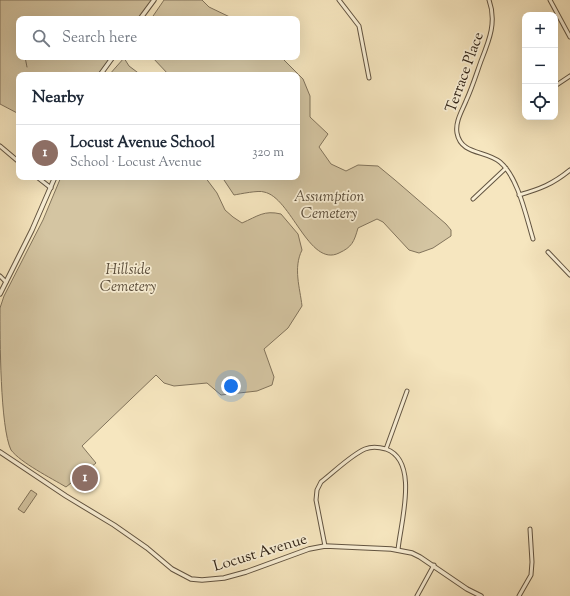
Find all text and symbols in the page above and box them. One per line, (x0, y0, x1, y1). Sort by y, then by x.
map controls (522, 12, 558, 120)
button: + (522, 12, 558, 48)
search box (16, 16, 300, 60)
icon: search (30, 27, 52, 49)
text: Search here (62, 28, 137, 49)
street label: Terrace Place (441, 29, 490, 116)
button: − (522, 48, 558, 84)
button: locate (522, 84, 558, 120)
text: Nearby (32, 86, 84, 110)
text: Locust Avenue School (70, 133, 215, 154)
text: 1 (43, 144, 47, 162)
text: 320 m (252, 144, 284, 162)
text: School · Locust Avenue (70, 154, 202, 172)
park label: Assumption Cemetery (294, 187, 364, 225)
park label: Hillside Cemetery (100, 260, 156, 298)
your location (221, 376, 241, 396)
pin: 1 (72, 463, 98, 493)
street label: Locust Avenue (211, 529, 310, 578)

